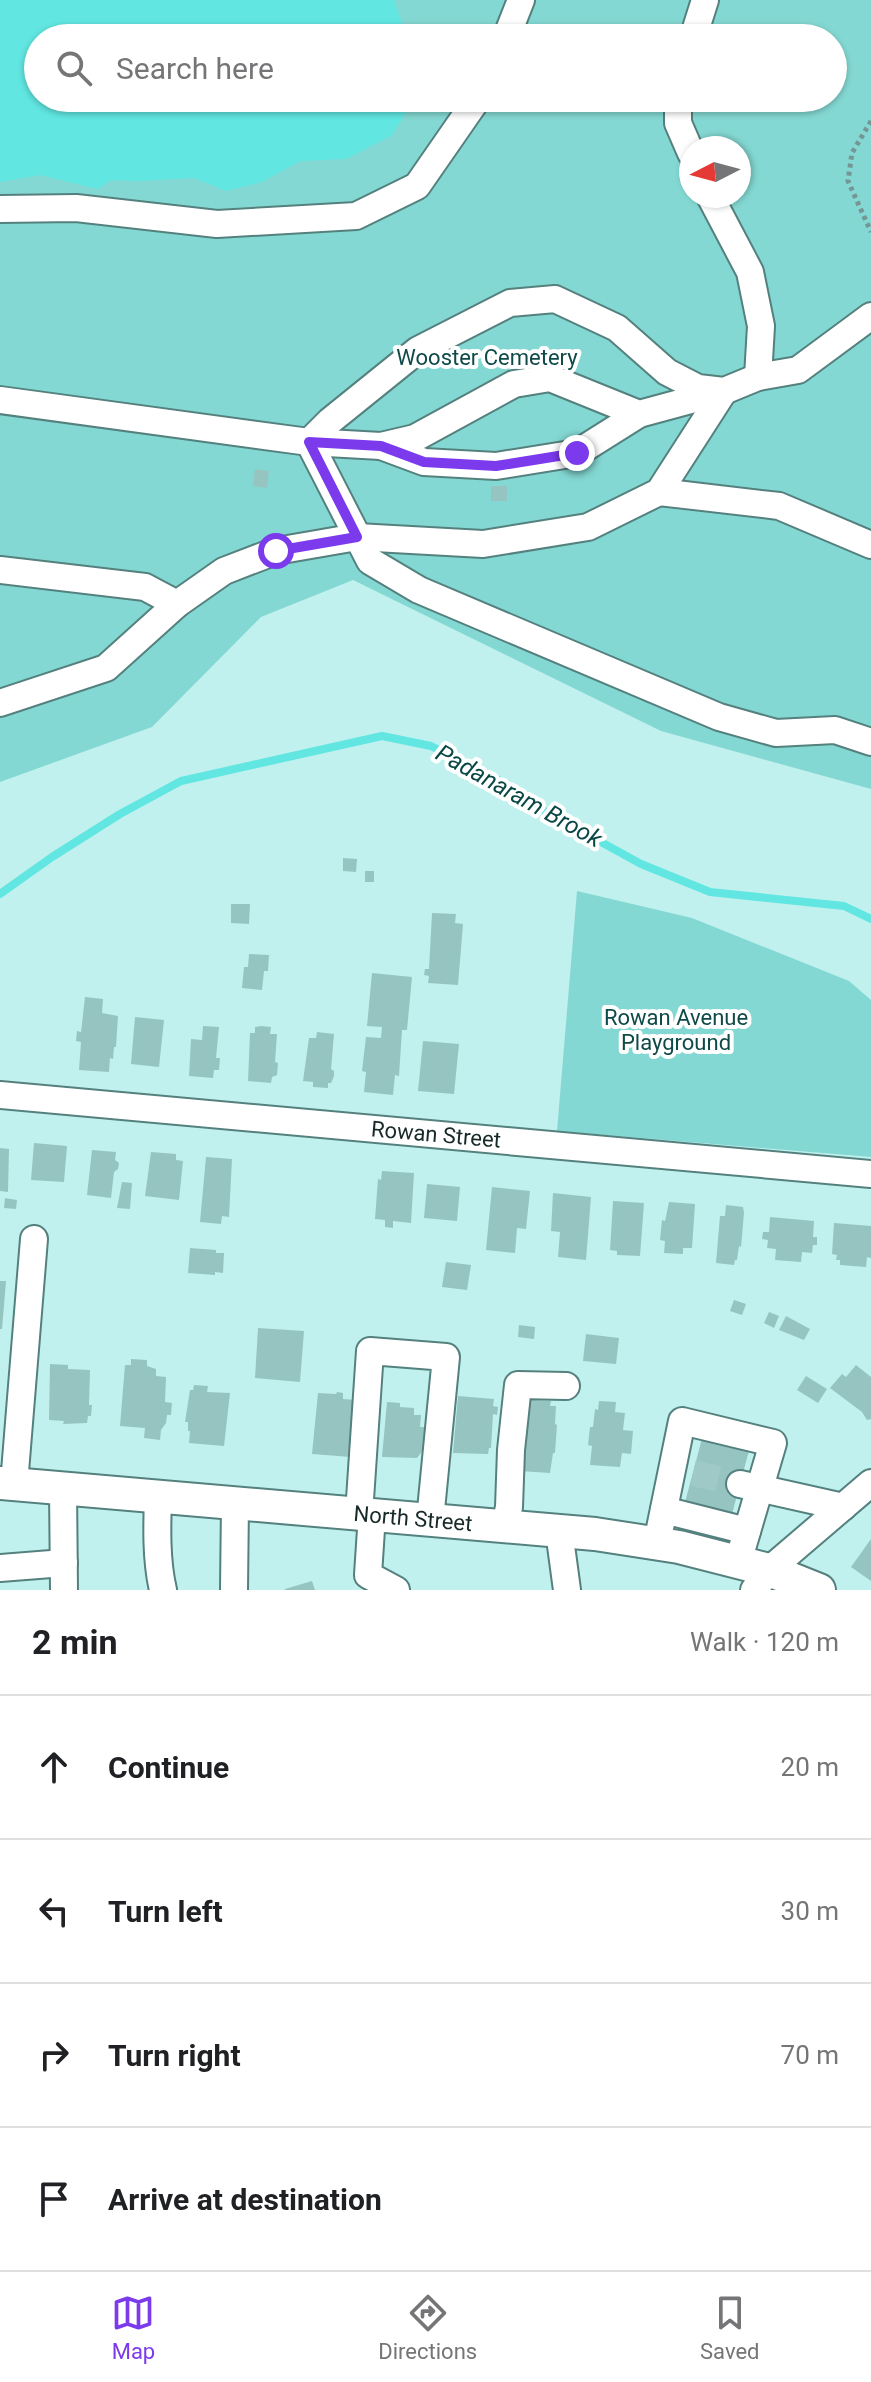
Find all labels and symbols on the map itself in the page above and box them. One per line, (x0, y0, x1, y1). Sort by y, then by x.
north arrow (679, 136, 751, 208)
park label: Wooster Cemetery (396, 345, 578, 370)
route end (559, 435, 595, 471)
route start (258, 533, 294, 569)
water label: Padanaram Brook (431, 739, 608, 854)
park label: Rowan Avenue Playground (604, 1005, 748, 1055)
street label: Rowan Street (370, 1116, 502, 1153)
street label: North Street (353, 1501, 473, 1536)

